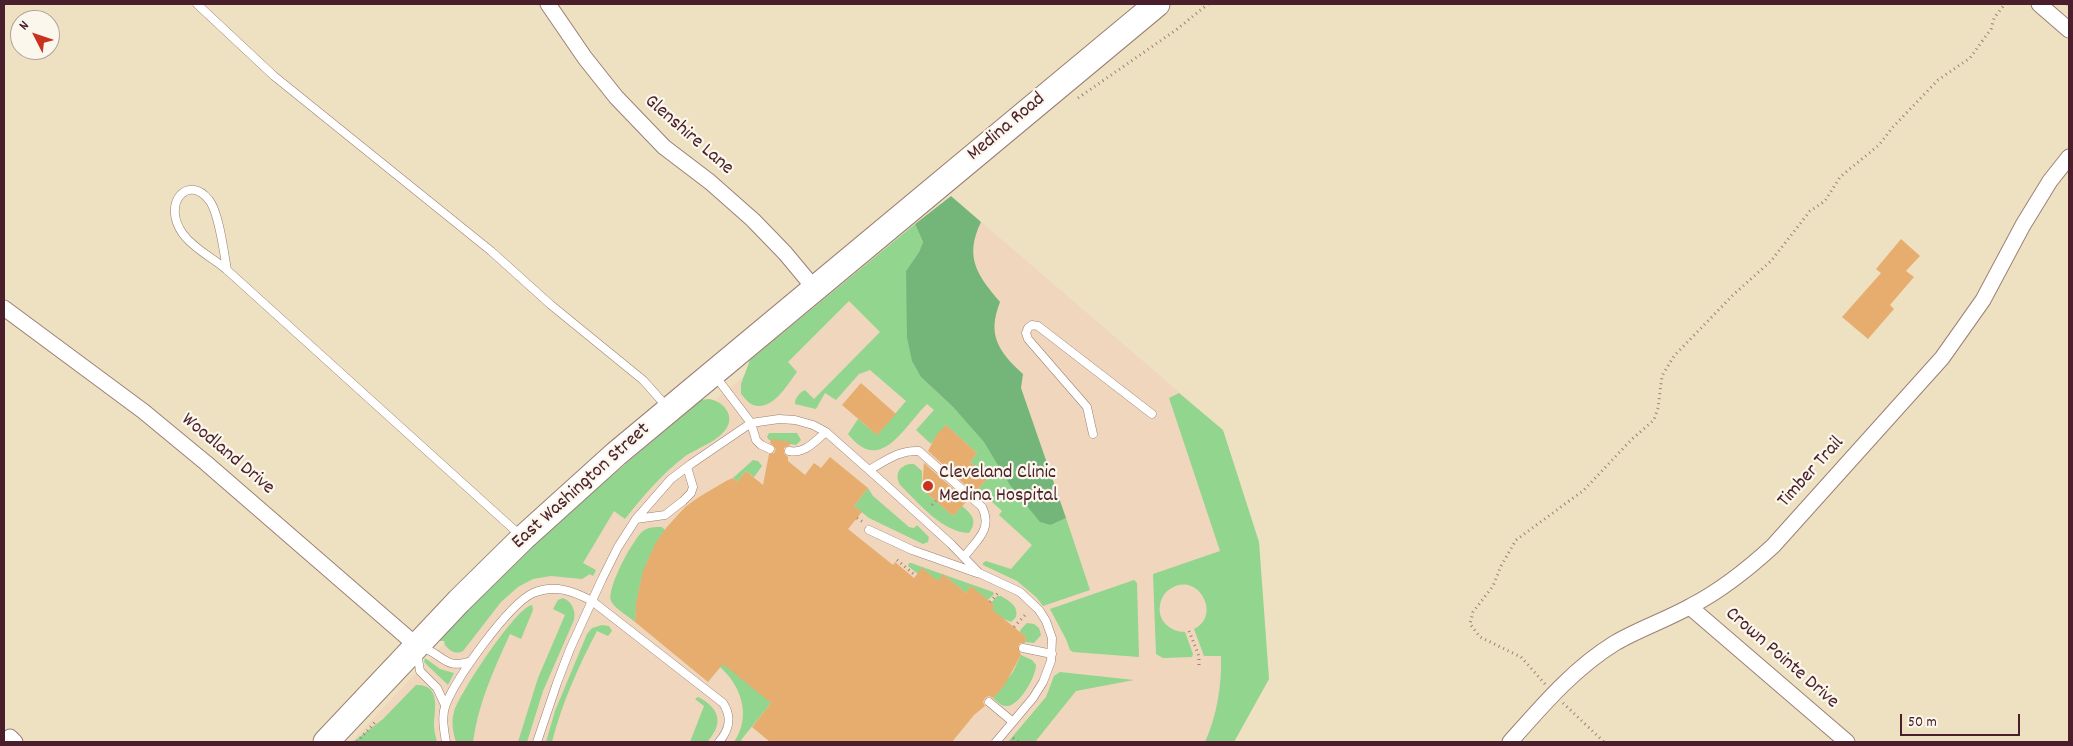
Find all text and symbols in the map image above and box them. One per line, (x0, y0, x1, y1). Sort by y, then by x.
north arrow (10, 10, 60, 60)
text: N (15, 17, 34, 35)
street label: Medina Road (963, 89, 1051, 167)
street label: Glenshire Lane (638, 91, 738, 181)
street label: Woodland Drive (175, 409, 279, 501)
street label: East Washington Street (508, 419, 656, 555)
street label: Timber Trail (1774, 432, 1850, 514)
place label: Cleveland Clinic Medina Hospital (939, 462, 1058, 509)
marker: Cleveland Clinic Medina Hospital (921, 479, 935, 493)
street label: Crown Pointe Drive (1719, 603, 1843, 715)
scale bar (1903, 704, 2023, 736)
text: 50 m (1908, 712, 1937, 734)

